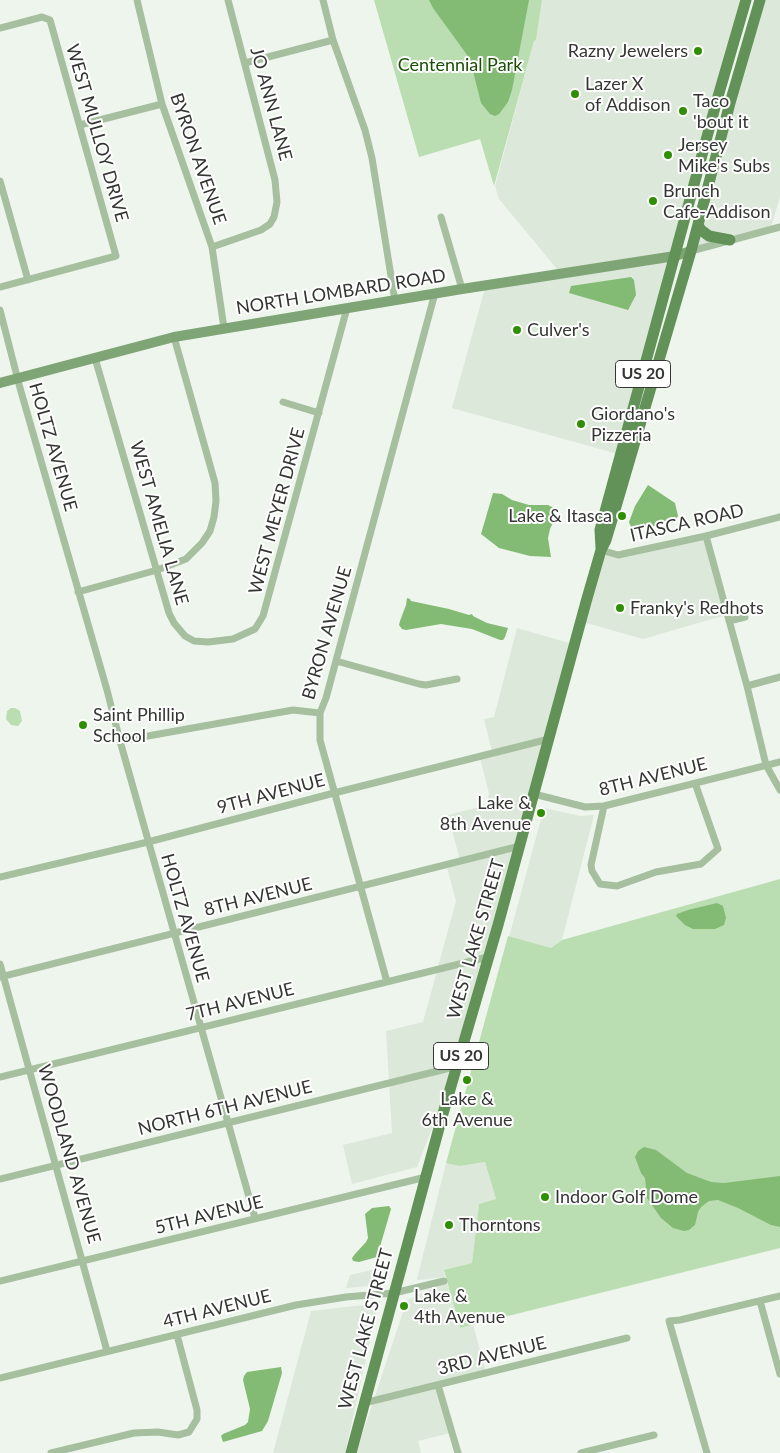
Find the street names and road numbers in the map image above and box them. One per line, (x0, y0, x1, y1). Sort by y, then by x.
street label: WEST MULLOY DRIVE (61, 42, 133, 224)
street label: JO ANN LANE (245, 45, 297, 163)
street label: BYRON AVENUE (165, 90, 231, 228)
street label: NORTH LOMBARD ROAD (235, 265, 447, 319)
road number: US 20 (616, 360, 670, 388)
street label: HOLTZ AVENUE (24, 380, 82, 514)
street label: WEST MEYER DRIVE (244, 426, 310, 596)
street label: WEST AMELIA LANE (125, 438, 193, 608)
street label: ITASCA ROAD (628, 499, 746, 547)
street label: BYRON AVENUE (298, 564, 356, 702)
street label: 8TH AVENUE (597, 753, 709, 801)
street label: 9TH AVENUE (215, 769, 327, 819)
street label: HOLTZ AVENUE (156, 851, 214, 985)
street label: WEST LAKE STREET (443, 856, 509, 1022)
street label: 8TH AVENUE (202, 873, 314, 921)
street label: 7TH AVENUE (184, 978, 296, 1026)
road number: US 20 (434, 1042, 488, 1070)
street label: WOODLAND AVENUE (33, 1062, 105, 1246)
street label: NORTH 6TH AVENUE (136, 1076, 314, 1140)
street label: 5TH AVENUE (153, 1191, 265, 1239)
street label: WEST LAKE STREET (334, 1246, 398, 1412)
street label: 4TH AVENUE (161, 1285, 273, 1333)
street label: 3RD AVENUE (435, 1332, 549, 1380)

